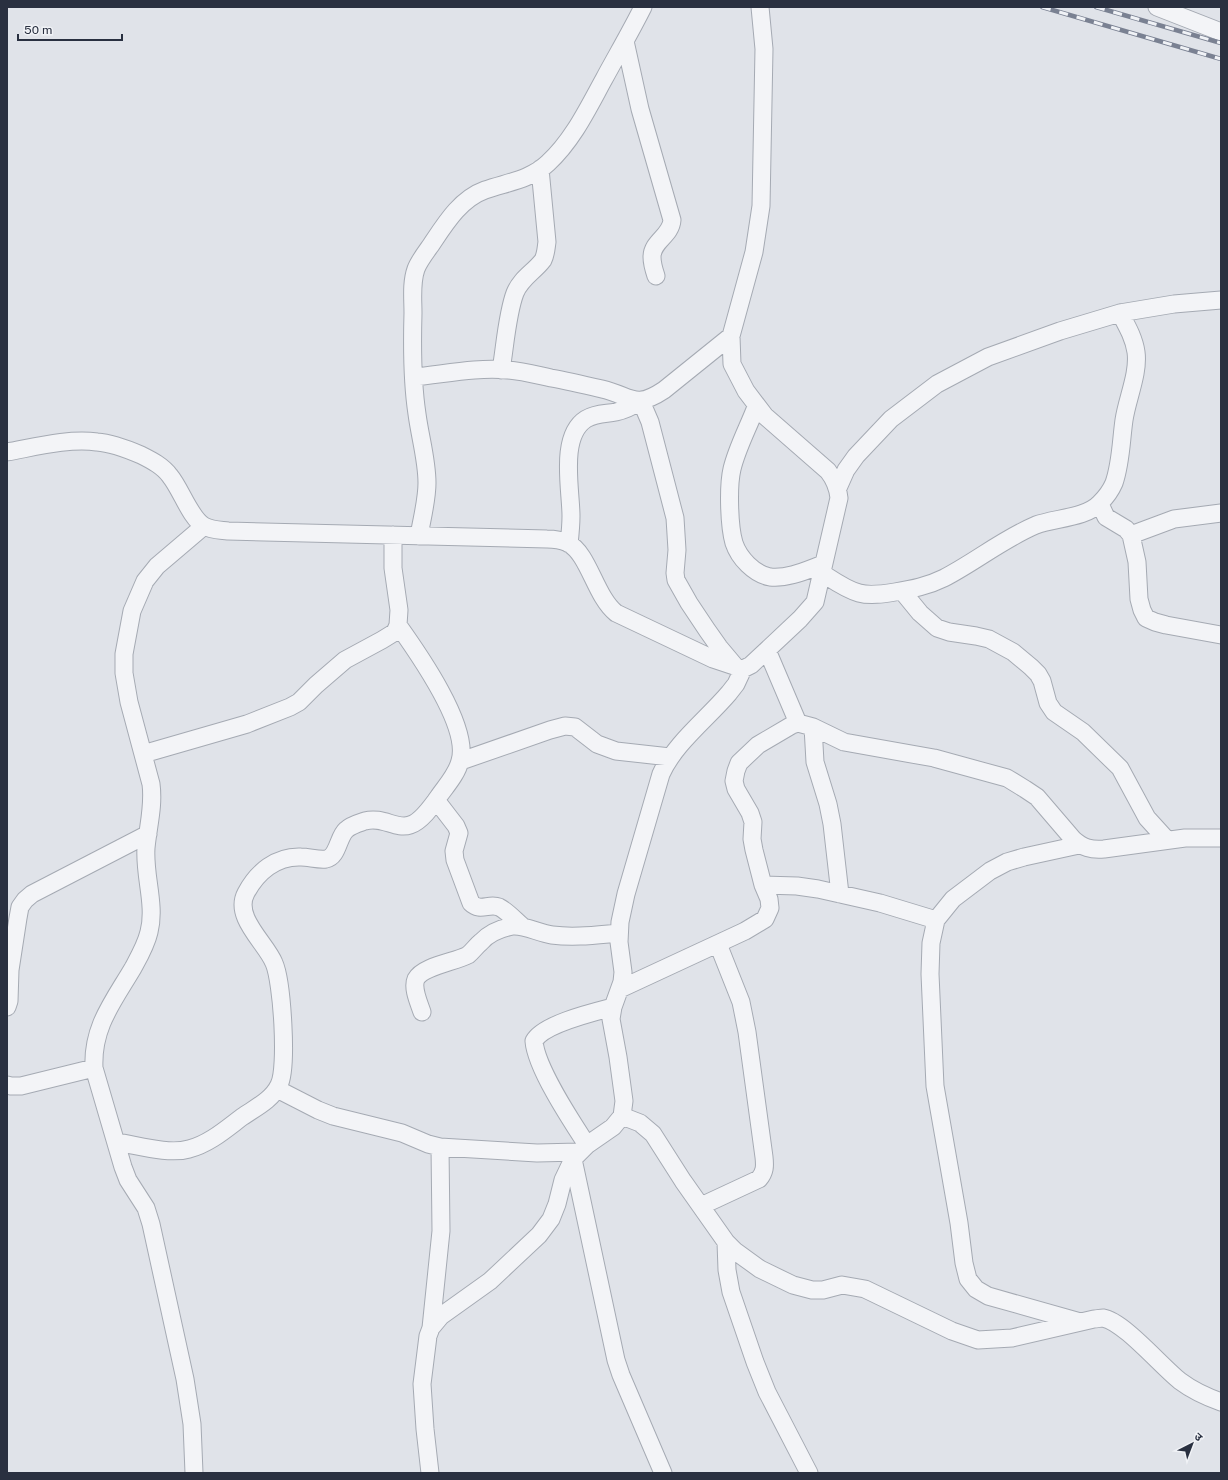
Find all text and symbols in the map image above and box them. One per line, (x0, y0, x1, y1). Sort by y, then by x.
scale bar (18, 16, 122, 42)
text: 50 m (24, 23, 52, 37)
north arrow (1172, 1424, 1212, 1464)
text: उ (1192, 1430, 1206, 1444)

